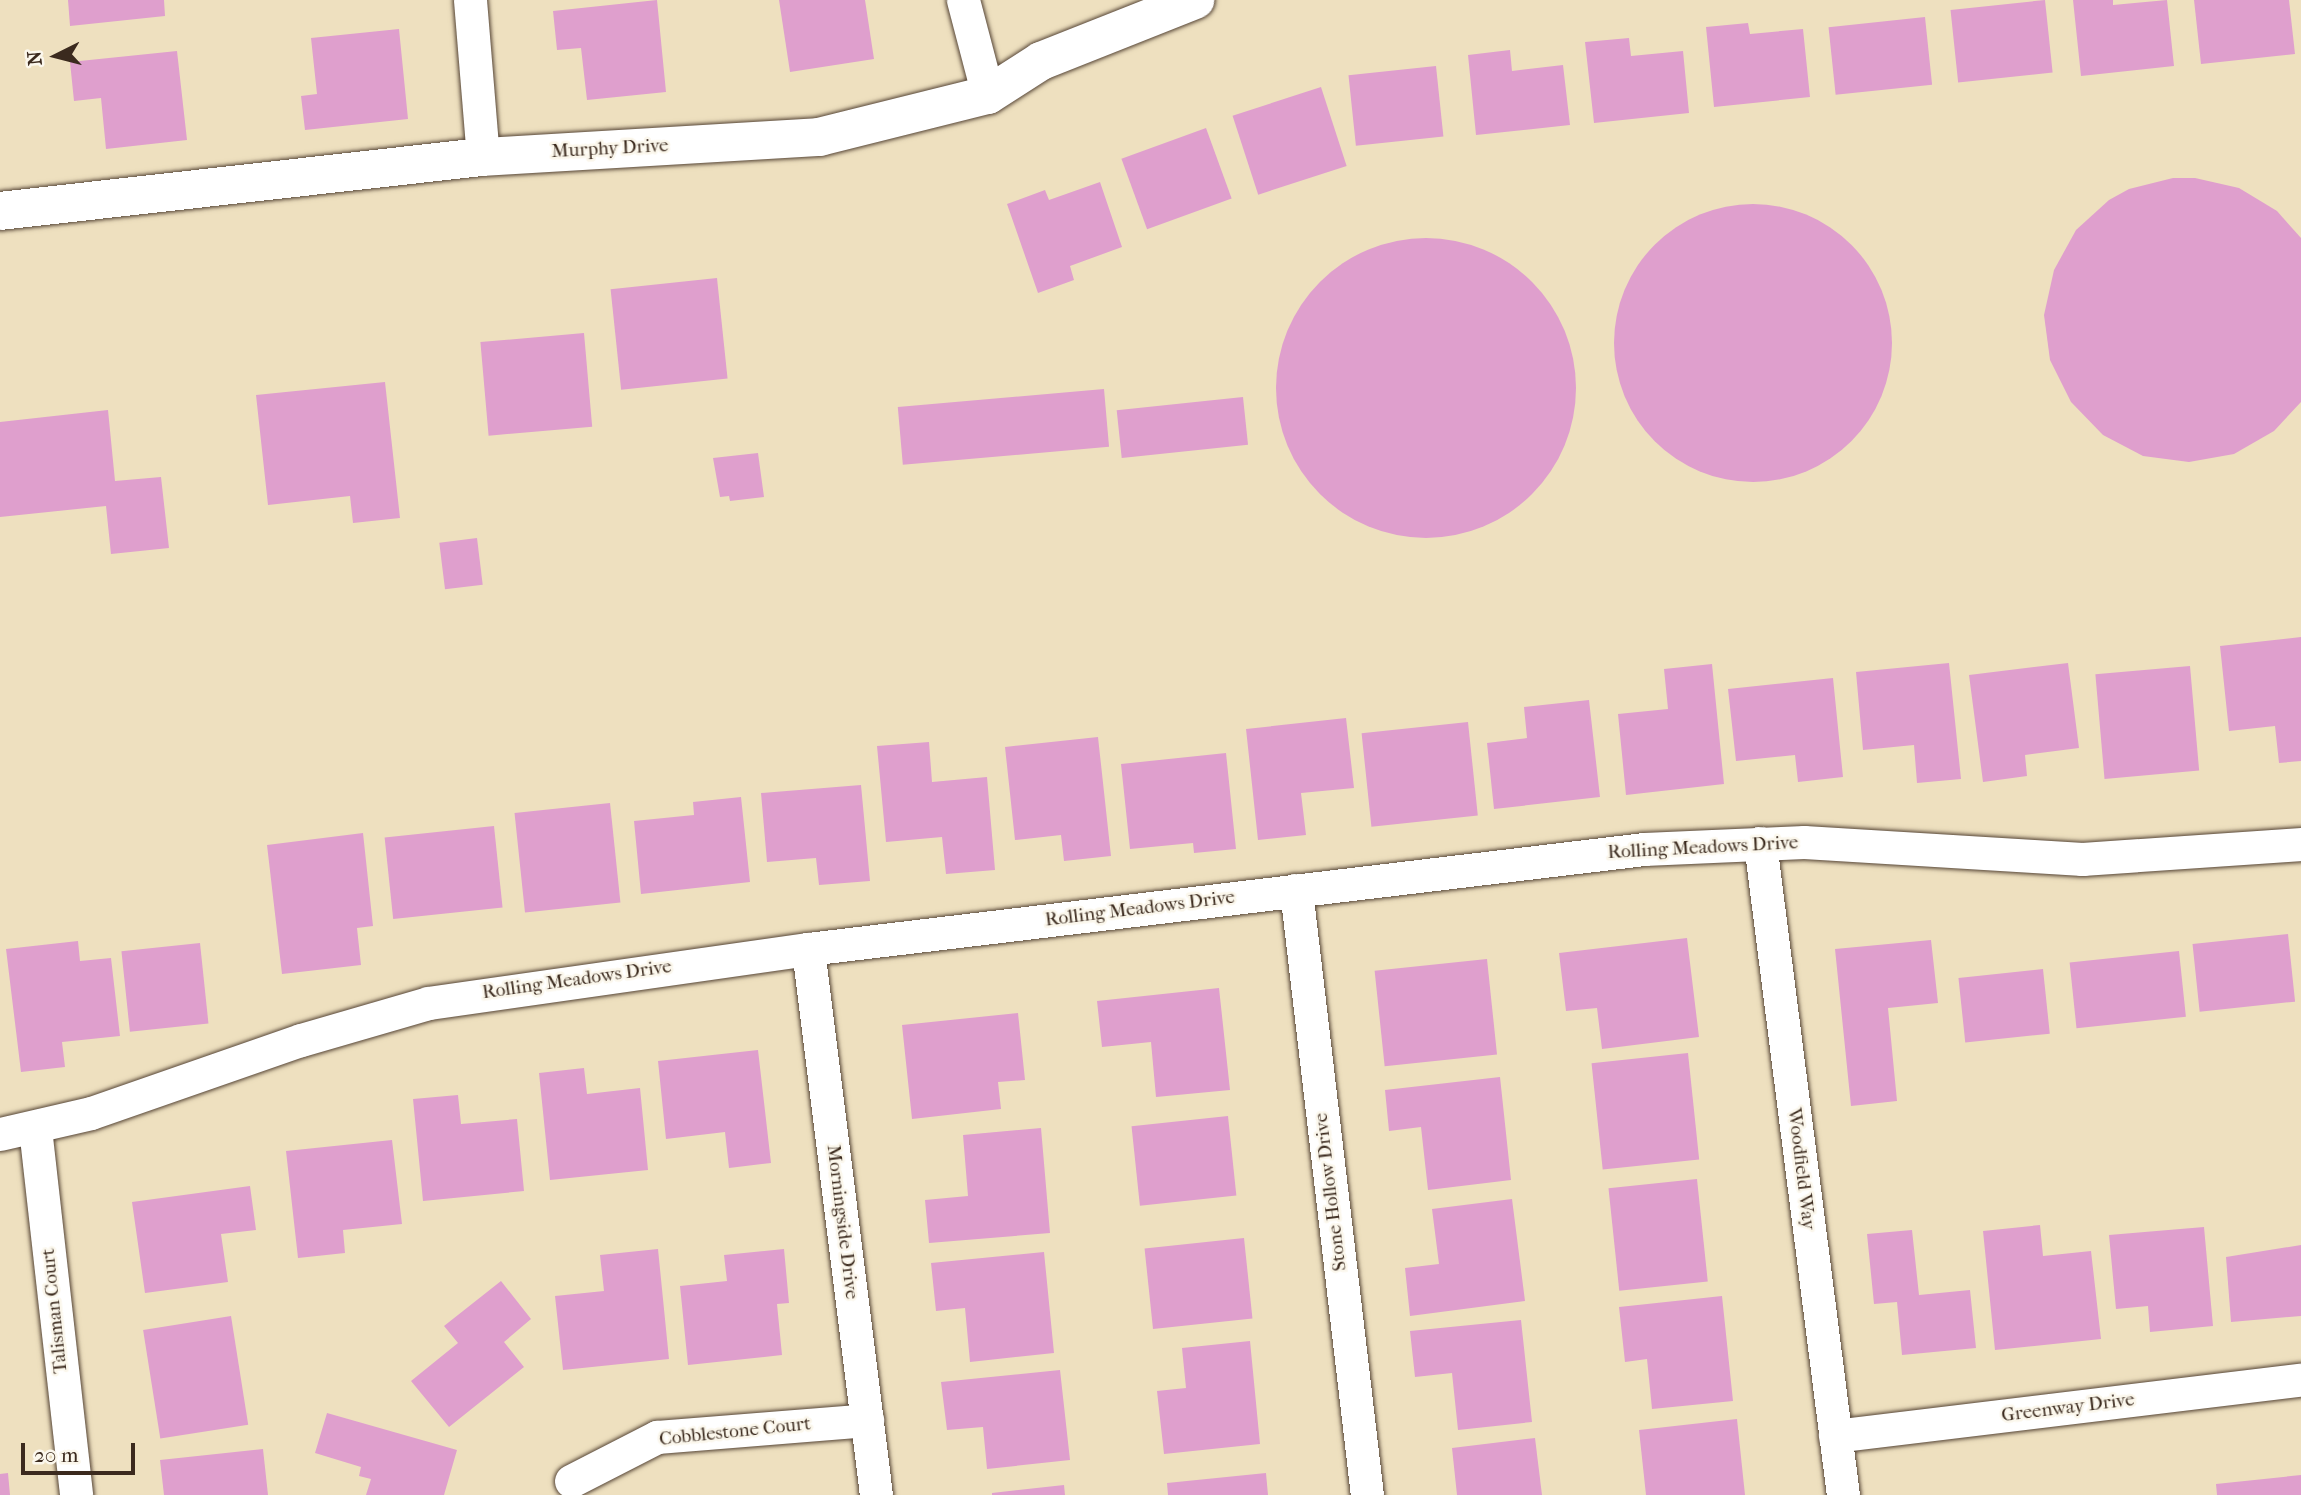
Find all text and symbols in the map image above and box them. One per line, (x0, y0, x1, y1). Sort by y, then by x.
north arrow (21, 21, 91, 91)
text: N (23, 50, 47, 67)
street label: Murphy Drive (551, 135, 669, 163)
street label: Rolling Meadows Drive (1607, 832, 1799, 864)
street label: Rolling Meadows Drive (1044, 886, 1236, 932)
street label: Rolling Meadows Drive (481, 955, 673, 1005)
street label: Woodfield Way (1782, 1107, 1820, 1231)
street label: Stone Hollow Drive (1310, 1112, 1352, 1272)
street label: Morningside Drive (821, 1144, 863, 1300)
street label: Talisman Court (37, 1247, 73, 1375)
street label: Greenway Drive (2000, 1389, 2136, 1427)
street label: Cobblestone Court (658, 1413, 812, 1451)
scale bar (24, 1428, 138, 1472)
text: 20 m (34, 1443, 78, 1467)

